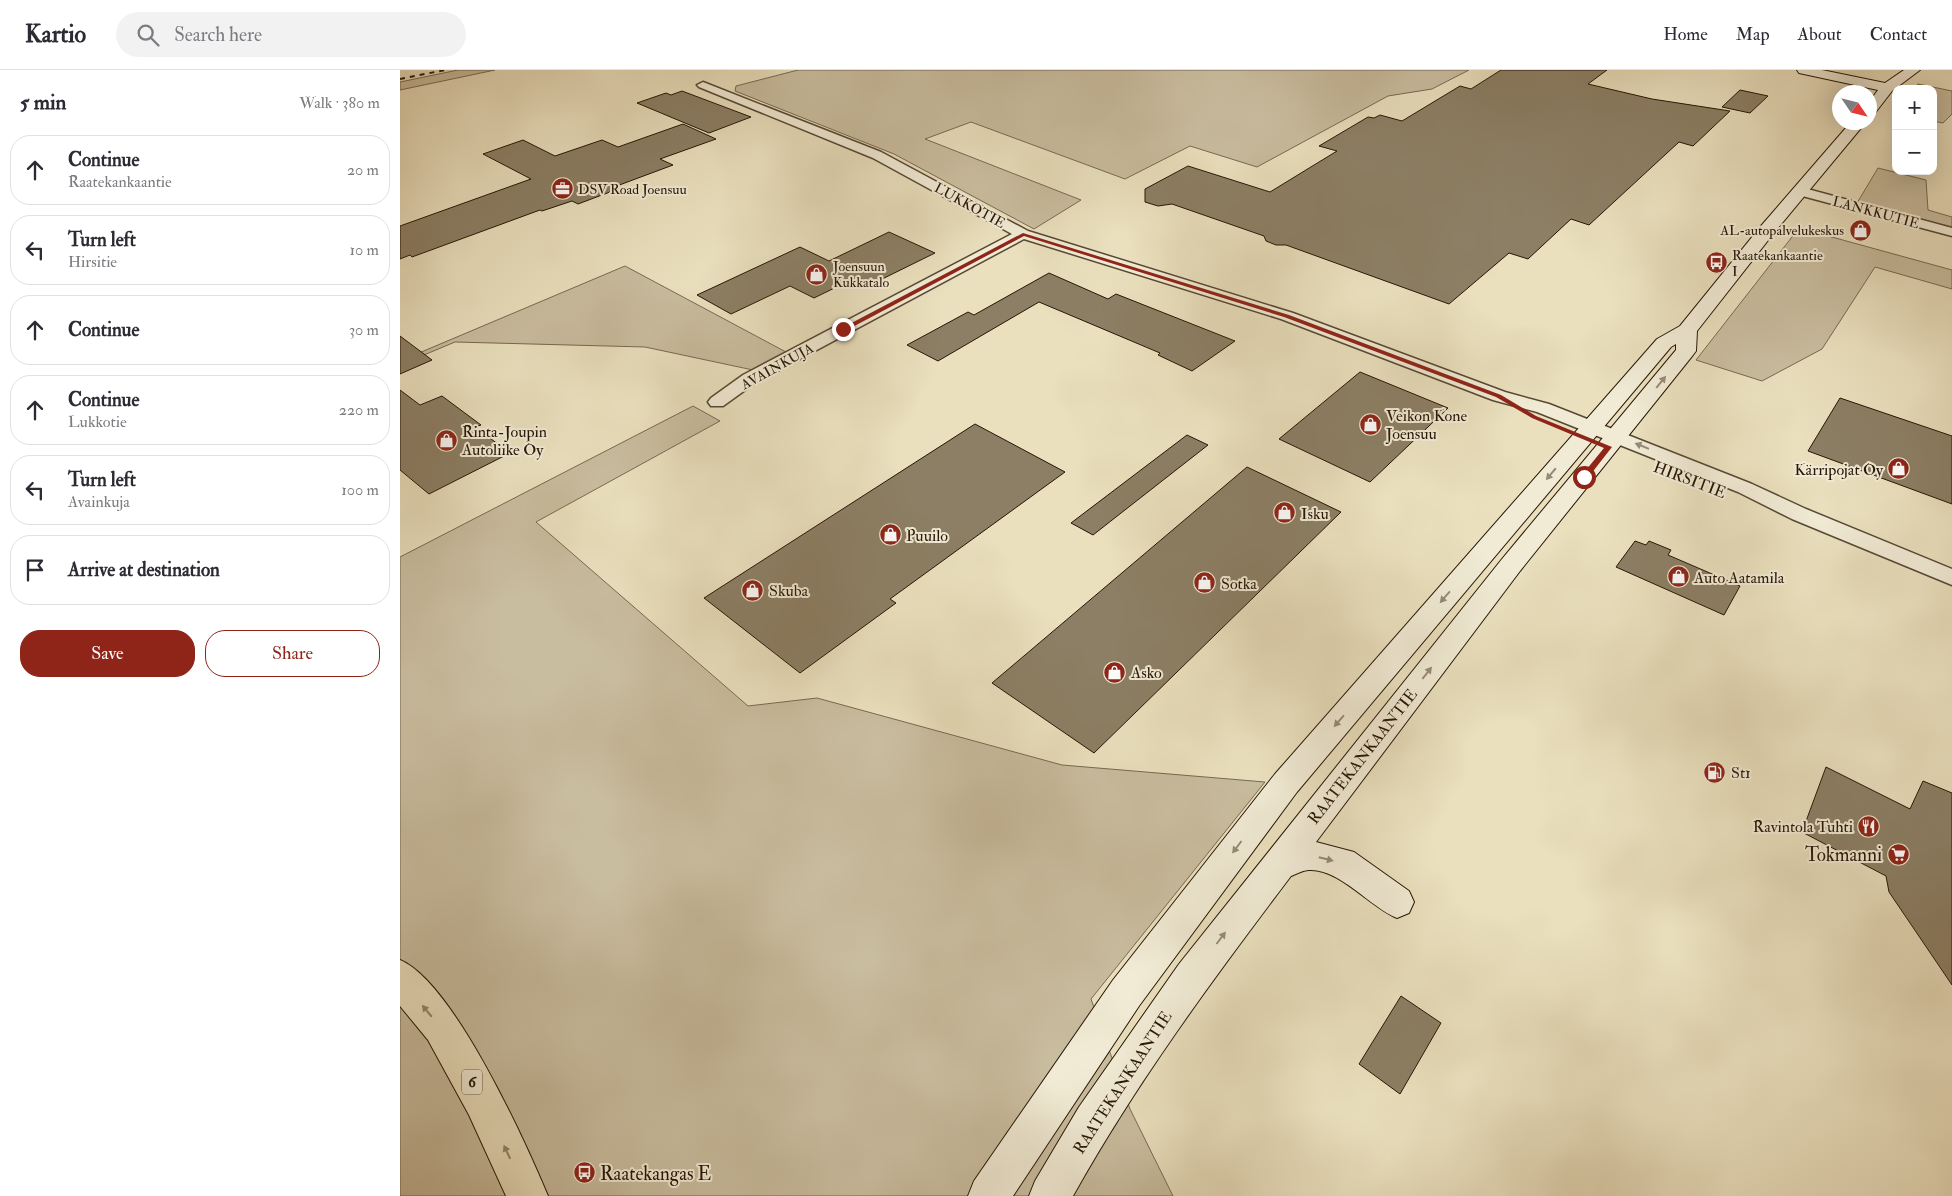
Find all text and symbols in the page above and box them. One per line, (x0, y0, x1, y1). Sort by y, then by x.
search box (116, 12, 466, 57)
text: Kartio (25, 19, 86, 50)
icon: search (134, 21, 162, 49)
text: Search here (174, 23, 262, 47)
text: Home (1663, 23, 1708, 46)
text: Map (1736, 23, 1770, 46)
text: About (1798, 23, 1842, 46)
text: Contact (1870, 23, 1927, 46)
north arrow (1832, 85, 1877, 130)
map controls (1892, 85, 1937, 175)
button: + (1892, 85, 1937, 130)
text: 5 min (20, 89, 66, 116)
text: Walk · 380 m (299, 93, 380, 113)
button: − (1892, 130, 1937, 175)
text: Continue (68, 148, 139, 172)
icon: ahead (21, 156, 49, 184)
text: 20 m (347, 160, 379, 180)
text: Raatekankaantie (68, 172, 172, 192)
office icon: DSV Road Joensuu (550, 177, 574, 201)
street label: LUKKOTIE (931, 179, 1008, 232)
place label: DSV Road Joensuu (578, 181, 687, 198)
street label: LANKKUTIE (1831, 193, 1921, 232)
shop icon: AL-autopalvelukeskus (1848, 218, 1872, 242)
place label: AL-autopalvelukeskus (1719, 222, 1844, 240)
text: Turn left (68, 228, 136, 252)
icon: left (21, 236, 49, 264)
text: 10 m (349, 240, 379, 260)
place label: Raatekankaantie I (1732, 247, 1823, 280)
bus stop icon: Raatekankaantie I (1704, 251, 1728, 275)
text: Hirsitie (68, 252, 117, 272)
place label: Joensuun Kukkatalo (832, 258, 890, 291)
shop icon: Joensuun Kukkatalo (805, 262, 829, 286)
icon: ahead (21, 316, 49, 344)
text: Continue (68, 318, 139, 342)
route end (832, 318, 855, 341)
text: 30 m (349, 320, 379, 340)
street label: AVAINKUJA (737, 340, 816, 394)
one-way arrow (1656, 376, 1667, 389)
text: Continue (68, 388, 139, 412)
icon: ahead (21, 396, 49, 424)
text: 220 m (339, 400, 379, 420)
place label: Veikon Kone Joensuu (1385, 406, 1467, 445)
text: Lukkotie (68, 412, 127, 432)
shop icon: Veikon Kone Joensuu (1358, 412, 1382, 436)
place label: Rinta-Joupin Autoliike Oy (461, 422, 547, 460)
shop icon: Rinta-Joupin Autoliike Oy (434, 428, 458, 452)
one-way arrow (1635, 441, 1649, 449)
street label: HIRSITIE (1650, 457, 1729, 503)
shop icon: Kärripojat Oy (1887, 457, 1911, 481)
place label: Kärripojat Oy (1794, 460, 1884, 481)
route start (1573, 466, 1596, 489)
one-way arrow (1545, 467, 1556, 480)
text: Turn left (68, 468, 136, 492)
icon: left (21, 476, 49, 504)
text: 100 m (341, 480, 379, 500)
text: Avainkuja (68, 492, 130, 512)
shop icon: Isku (1273, 501, 1297, 525)
place label: Isku (1301, 504, 1329, 524)
shop icon: Puuilo (878, 523, 902, 547)
place label: Puuilo (906, 526, 948, 546)
icon: arrive (21, 556, 49, 584)
text: Arrive at destination (68, 558, 220, 582)
shop icon: Auto Aatamila (1666, 565, 1690, 589)
place label: Auto Aatamila (1693, 568, 1785, 588)
shop icon: Sotka (1193, 571, 1217, 595)
place label: Sotka (1221, 574, 1257, 594)
shop icon: Skuba (741, 578, 765, 602)
place label: Skuba (769, 581, 809, 601)
one-way arrow (1439, 591, 1451, 603)
button: Save (20, 630, 195, 677)
button: Share (205, 630, 380, 677)
shop icon: Asko (1103, 660, 1127, 684)
place label: Asko (1130, 663, 1162, 683)
one-way arrow (1422, 666, 1432, 680)
street label: RAATEKANKAANTIE (1304, 685, 1422, 828)
one-way arrow (1334, 714, 1345, 727)
fuel station icon: St1 (1703, 760, 1727, 784)
place label: St1 (1731, 763, 1751, 783)
restaurant icon: Ravintola Tuhti (1857, 814, 1881, 838)
place label: Ravintola Tuhti (1753, 817, 1853, 837)
one-way arrow (1232, 840, 1242, 854)
supermarket icon: Tokmanni (1886, 842, 1910, 866)
place label: Tokmanni (1805, 843, 1882, 867)
one-way arrow (1319, 855, 1334, 863)
one-way arrow (1216, 931, 1226, 945)
one-way arrow (422, 1004, 433, 1017)
street label: RAATEKANKAANTIE (1069, 1007, 1176, 1158)
road number: 6 (462, 1070, 482, 1094)
one-way arrow (503, 1145, 511, 1159)
bus stop icon: Raatekangas E (572, 1161, 596, 1185)
place label: Raatekangas E (600, 1162, 712, 1186)

